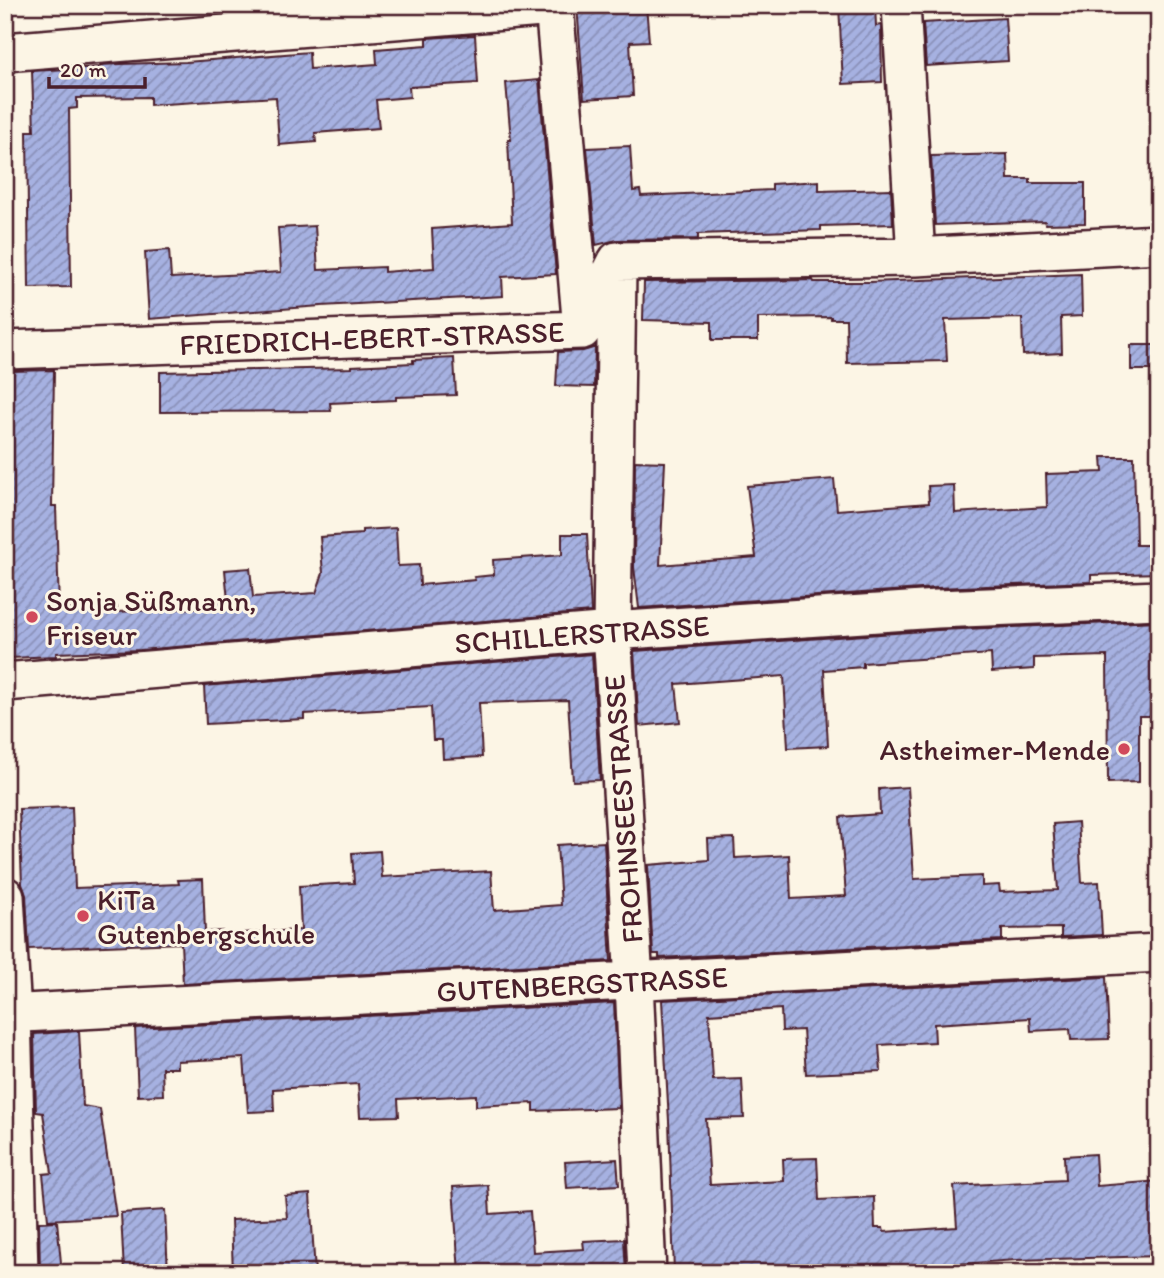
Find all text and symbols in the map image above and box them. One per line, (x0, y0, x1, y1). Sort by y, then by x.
scale bar (49, 46, 145, 90)
text: 20 m (60, 57, 107, 82)
street label: FRIEDRICH-EBERT-STRASSE (179, 313, 565, 363)
place label: Sonja Süßmann, Friseur (46, 582, 257, 653)
street label: SCHILLERSTRASSE (453, 607, 711, 661)
marker: Sonja Süßmann, Friseur (24, 609, 40, 625)
street label: FROHNSEESTRASSE (595, 674, 651, 944)
place label: Astheimer-Mende (880, 731, 1110, 768)
marker: Astheimer-Mende (1116, 741, 1132, 757)
place label: KiTa Gutenbergschule (97, 881, 315, 952)
marker: KiTa Gutenbergschule (75, 908, 91, 924)
street label: GUTENBERGSTRASSE (435, 958, 729, 1010)

